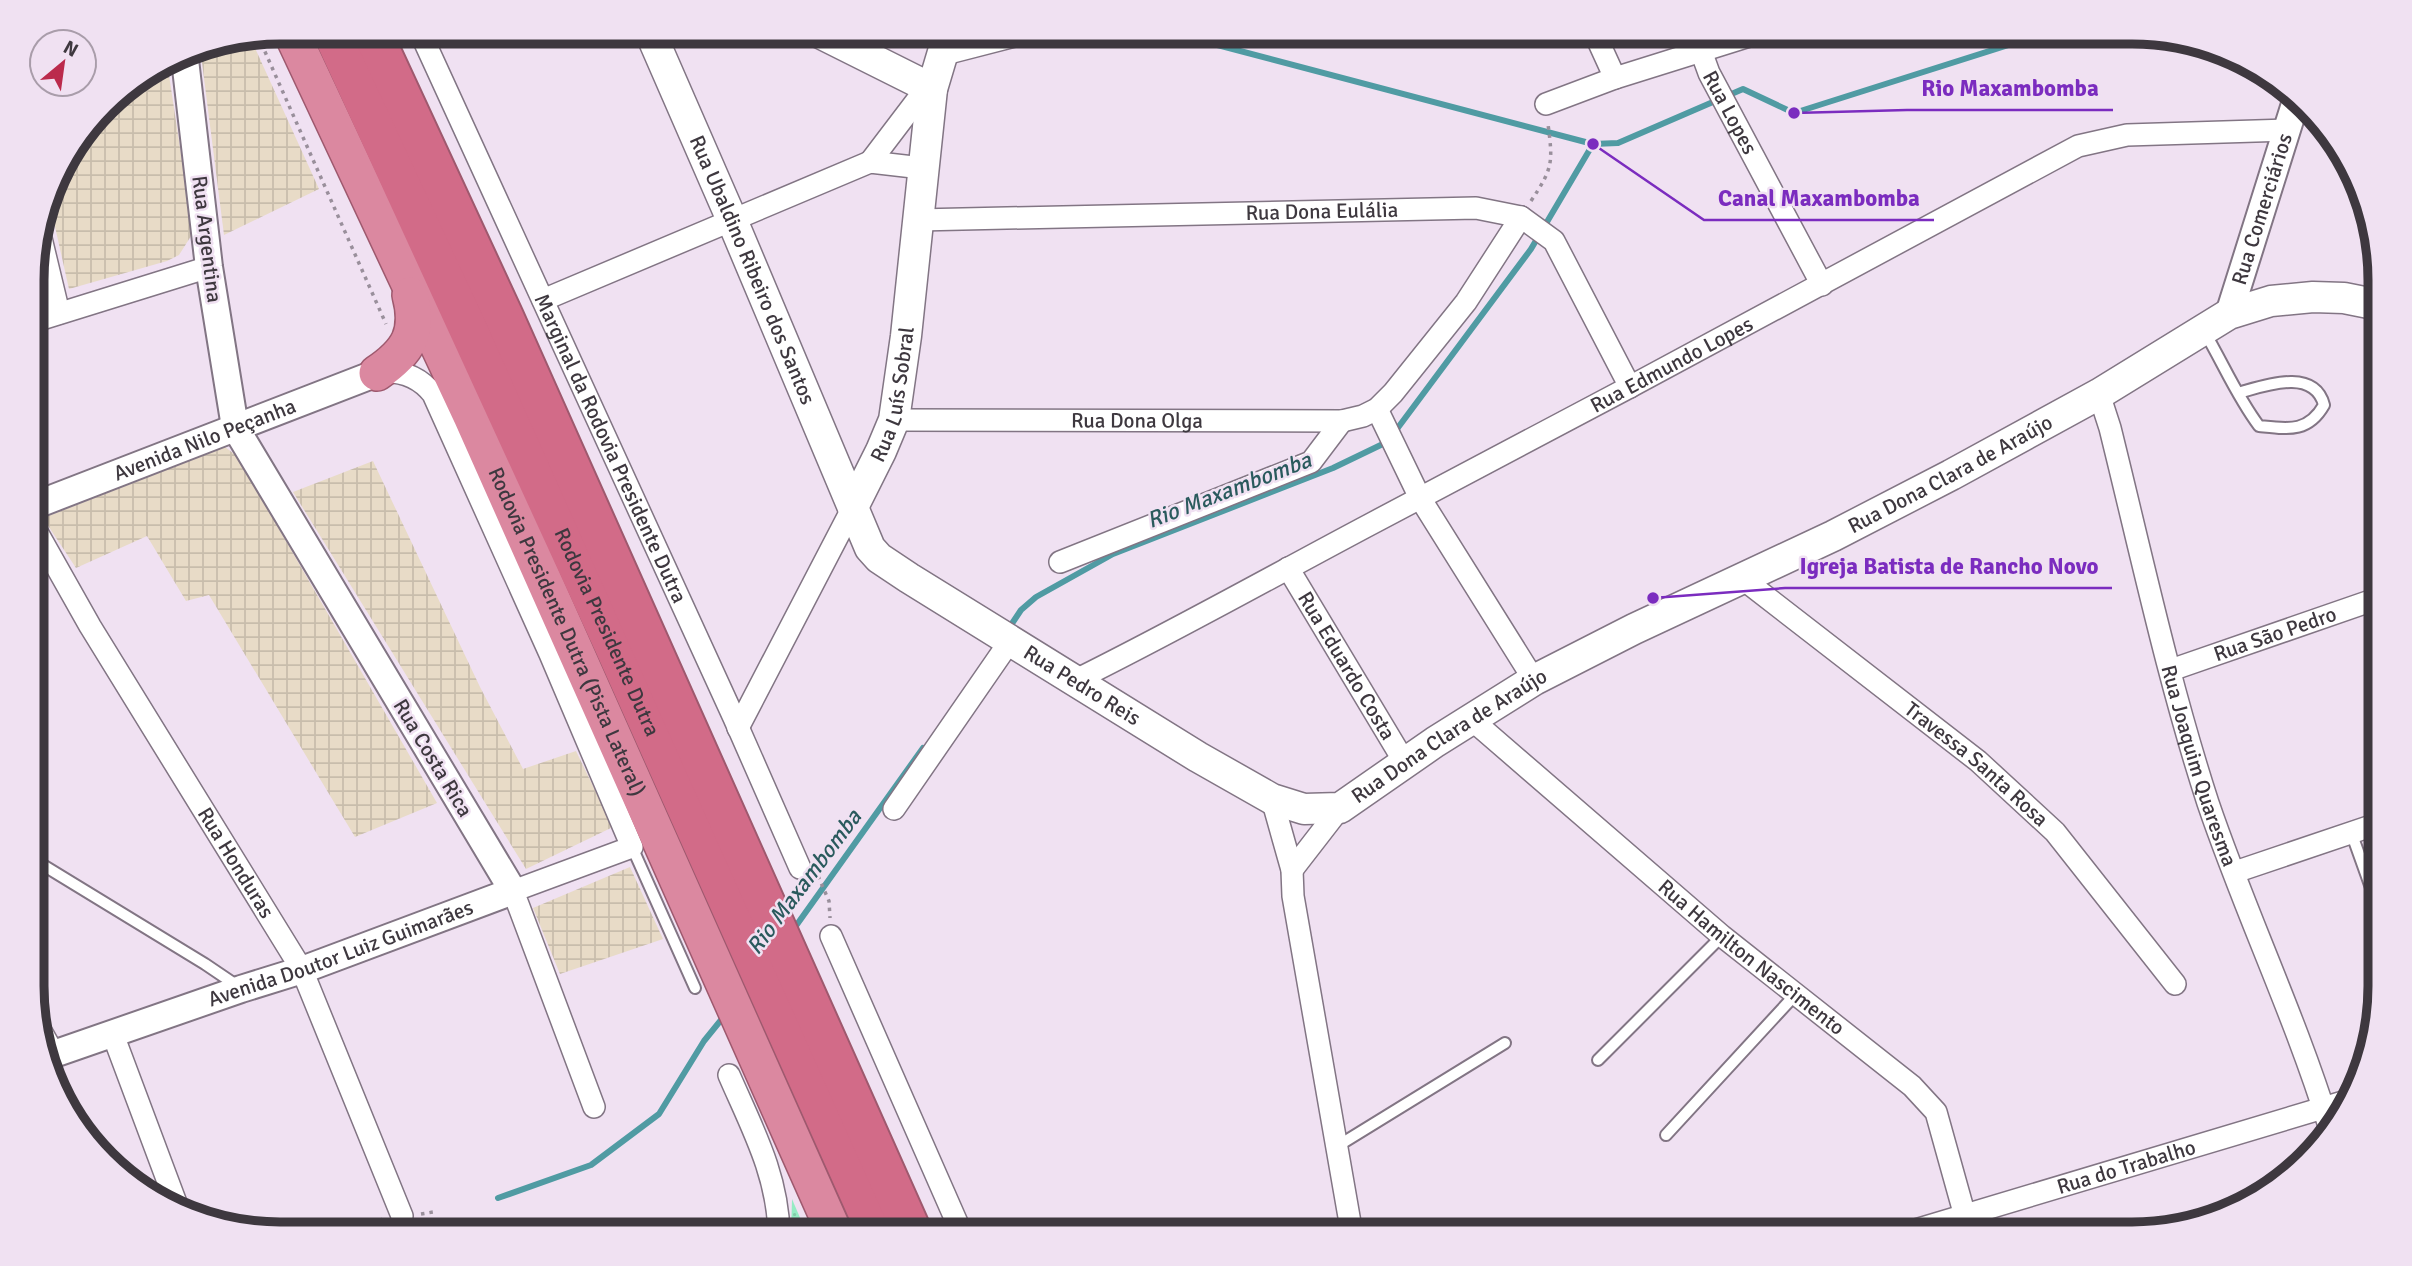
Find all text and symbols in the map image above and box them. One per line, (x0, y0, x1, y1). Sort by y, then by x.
north arrow (28, 28, 98, 98)
text: N (59, 35, 82, 63)
street label: Rua Lopes (1697, 66, 1763, 159)
callout: Rio Maxambomba (1907, 66, 2113, 110)
text: Rio Maxambomba (1921, 74, 2099, 103)
street label: Rua Comerciários (2226, 130, 2298, 288)
street label: Rua Ubaldino Ribeiro dos Santos (684, 131, 821, 408)
street label: Rua Argentina (186, 174, 228, 304)
callout: Canal Maxambomba (1704, 176, 1934, 220)
text: Canal Maxambomba (1718, 184, 1920, 213)
street label: Rua Dona Eulália (1245, 197, 1398, 226)
street label: Marginal da Rodovia Presidente Dutra (529, 290, 693, 607)
street label: Rua Edmundo Lopes (1586, 311, 1757, 418)
street label: Rua Luís Sobral (865, 326, 920, 466)
street label: Avenida Nilo Peçanha (110, 393, 299, 487)
street label: Rua Dona Olga (1071, 407, 1203, 434)
street label: Rua Dona Clara de Araújo (1843, 409, 2057, 539)
water label: Rio Maxambomba (1143, 445, 1317, 535)
street label: Rodovia Presidente Dutra (Pista Lateral) (482, 463, 650, 799)
street label: Rodovia Presidente Dutra (550, 524, 664, 740)
callout: Igreja Batista de Rancho Novo (1785, 544, 2112, 588)
text: Igreja Batista de Rancho Novo (1800, 552, 2098, 581)
street label: Rua Eduardo Costa (1292, 587, 1401, 745)
street label: Rua São Pedro (2210, 601, 2340, 667)
street label: Rua Pedro Reis (1019, 639, 1145, 731)
street label: Rua Joaquim Quaresma (2156, 662, 2243, 870)
street label: Rua Dona Clara de Araújo (1346, 663, 1551, 809)
street label: Rua Costa Rica (388, 694, 478, 822)
street label: Travessa Santa Rosa (1899, 696, 2054, 832)
street label: Rua Honduras (192, 802, 280, 923)
water label: Rio Maxambomba (740, 803, 869, 960)
street label: Rua Hamilton Nascimento (1653, 874, 1850, 1041)
street label: Avenida Doutor Luiz Guimarães (204, 894, 477, 1013)
street label: Rua do Trabalho (2054, 1134, 2199, 1200)

